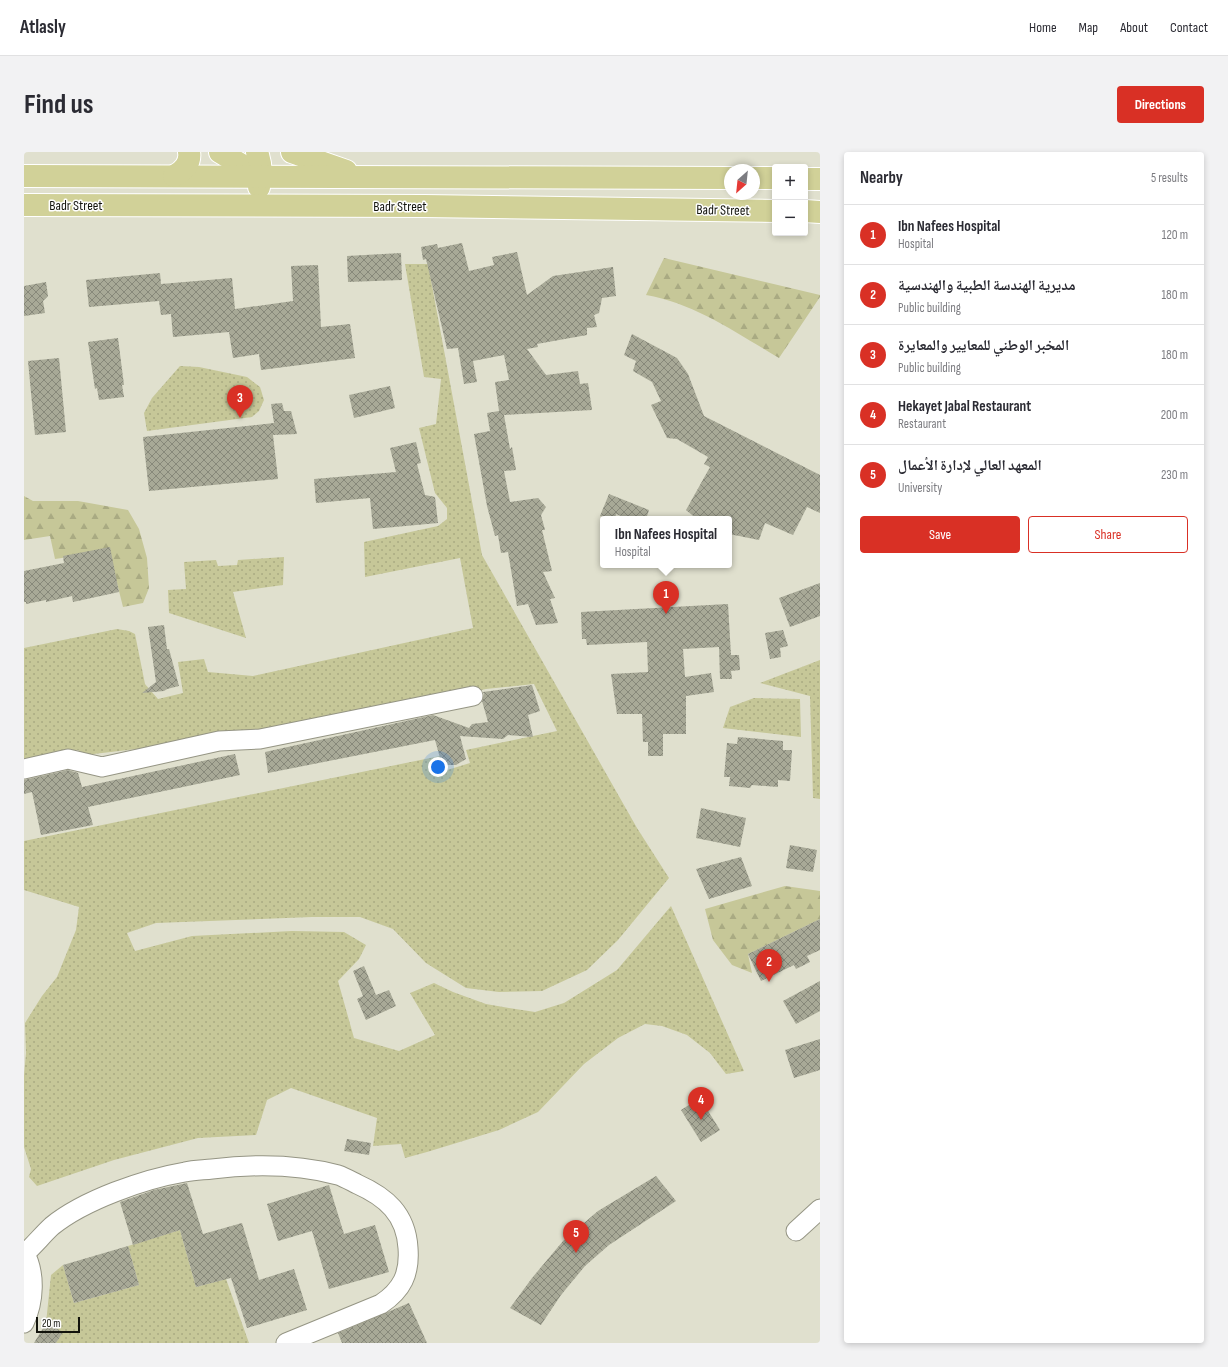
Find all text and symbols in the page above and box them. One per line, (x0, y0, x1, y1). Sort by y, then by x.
text: Atlasly (20, 16, 66, 39)
text: Home (1029, 19, 1057, 36)
text: Map (1079, 19, 1098, 36)
text: About (1120, 19, 1148, 36)
text: Contact (1170, 19, 1208, 36)
button: Directions (1117, 86, 1204, 123)
text: Find us (24, 88, 93, 121)
north arrow (724, 164, 760, 200)
map controls (772, 164, 808, 236)
button: + (772, 164, 808, 200)
text: Nearby (860, 168, 903, 188)
text: 5 results (1151, 170, 1188, 186)
street label: Badr Street (49, 197, 103, 214)
street label: Badr Street (373, 198, 427, 215)
button: − (772, 200, 808, 236)
street label: Badr Street (696, 201, 750, 219)
text: Ibn Nafees Hospital (898, 217, 1000, 236)
text: 1 (870, 227, 876, 243)
text: 120 m (1162, 227, 1188, 243)
text: Hospital (898, 236, 934, 252)
text: مديرية الهندسة الطبية والهندسية (898, 276, 1076, 295)
text: 2 (870, 287, 876, 303)
text: 180 m (1162, 287, 1188, 303)
text: Public building (898, 300, 961, 316)
text: المخبر الوطني للمعايير والمعايرة (898, 336, 1069, 355)
text: 3 (870, 347, 876, 363)
text: 180 m (1162, 347, 1188, 363)
text: Public building (898, 360, 961, 376)
pin: 3 (227, 385, 253, 418)
text: Hekayet Jabal Restaurant (898, 397, 1031, 416)
text: 4 (870, 407, 876, 423)
text: 200 m (1161, 407, 1188, 423)
text: Restaurant (898, 416, 946, 432)
text: المعهد العالي لإدارة الأعمال (898, 456, 1042, 475)
text: 5 (870, 467, 876, 483)
text: 230 m (1161, 467, 1188, 483)
text: University (898, 480, 942, 496)
popup (600, 516, 732, 568)
button: Save (860, 516, 1020, 553)
button: Share (1028, 516, 1188, 553)
text: Ibn Nafees Hospital (615, 525, 717, 544)
text: Hospital (615, 544, 651, 560)
pin: 1 (653, 581, 679, 614)
your location (428, 757, 448, 777)
pin: 2 (756, 949, 782, 982)
pin: 4 (688, 1087, 714, 1120)
pin: 5 (563, 1220, 589, 1253)
scale bar (36, 1315, 80, 1334)
text: 20 m (42, 1317, 60, 1330)

